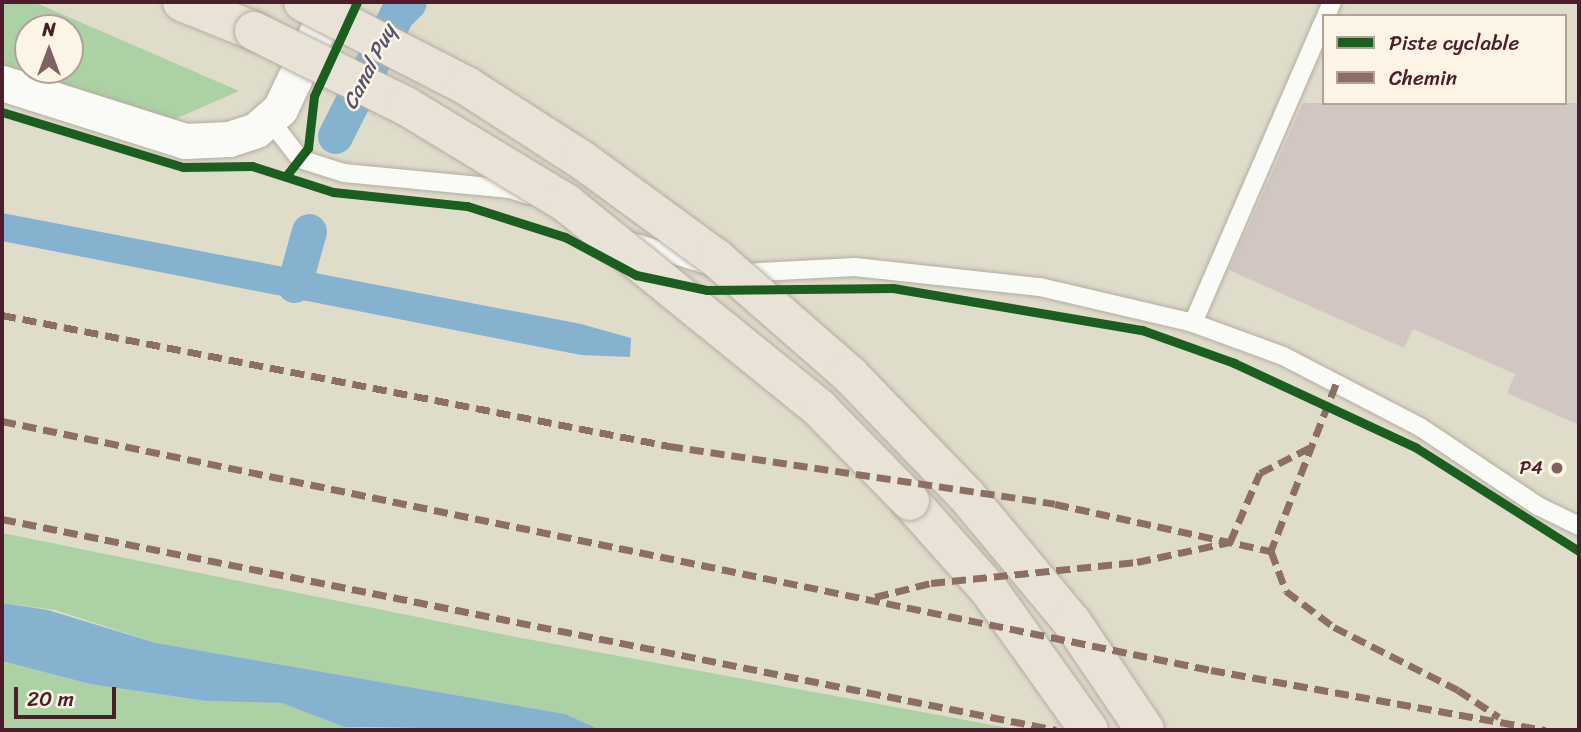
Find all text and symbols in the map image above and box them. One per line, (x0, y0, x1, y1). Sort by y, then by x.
text: N (42, 13, 56, 46)
north arrow (14, 14, 84, 84)
legend (1322, 14, 1567, 105)
water label: Canal Puy (337, 20, 401, 114)
text: Piste cyclable (1389, 24, 1519, 62)
text: Chemin (1389, 59, 1457, 97)
place label: P4 (1520, 457, 1543, 479)
marker: P4 (1549, 460, 1565, 476)
scale bar (18, 672, 119, 716)
text: 20 m (27, 680, 74, 718)

